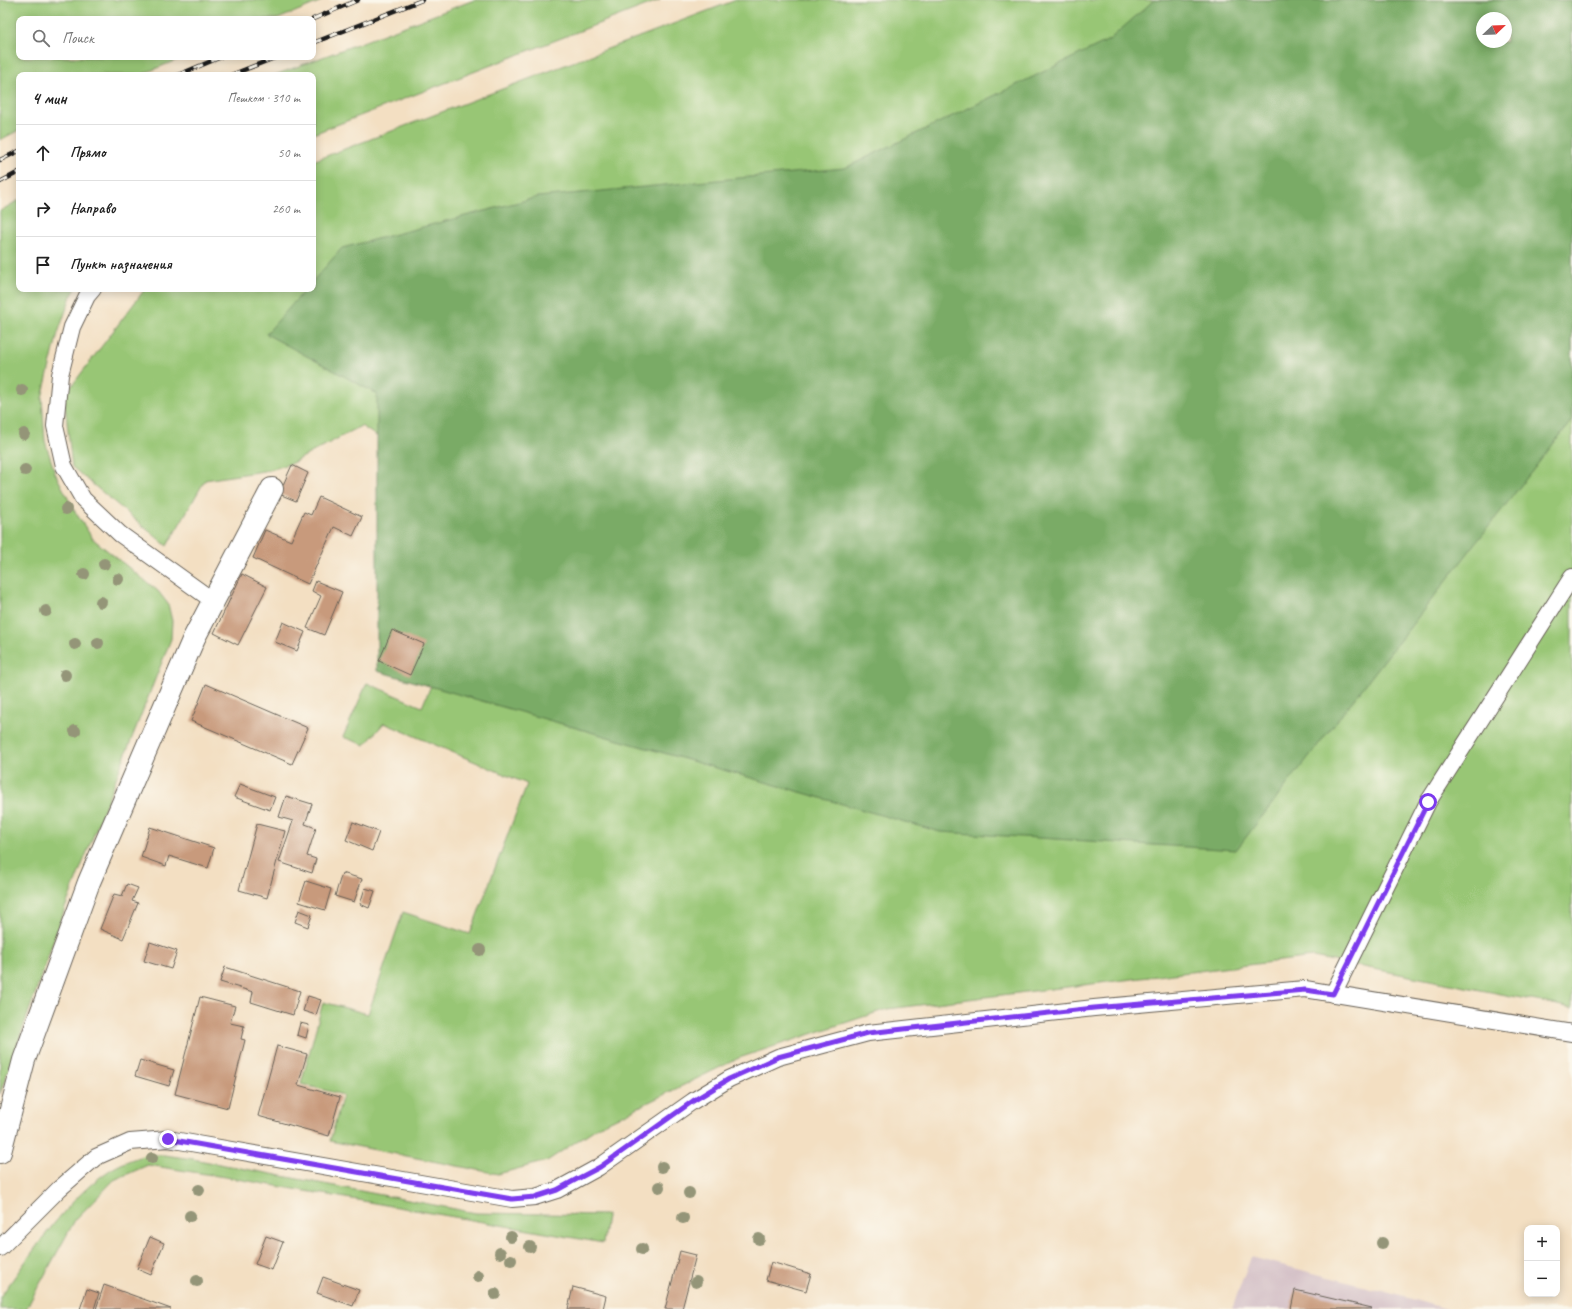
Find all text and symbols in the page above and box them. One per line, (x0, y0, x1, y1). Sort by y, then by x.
north arrow (1476, 12, 1512, 48)
search box (16, 16, 316, 60)
icon: search (30, 27, 52, 49)
text: Поиск (62, 29, 94, 48)
text: 4 мин (32, 88, 67, 109)
text: Пешком · 310 m (227, 90, 300, 106)
icon: ahead (32, 142, 54, 164)
text: Прямо (70, 143, 106, 162)
text: 50 m (278, 145, 300, 161)
icon: right (32, 198, 54, 220)
text: Направо (70, 199, 116, 218)
text: 260 m (272, 201, 300, 217)
icon: arrive (32, 254, 54, 276)
text: Пункт назначения (70, 255, 172, 274)
route start (1419, 793, 1437, 811)
route end (159, 1130, 177, 1148)
map controls (1524, 1225, 1560, 1297)
button: + (1524, 1225, 1560, 1261)
button: − (1524, 1261, 1560, 1297)

